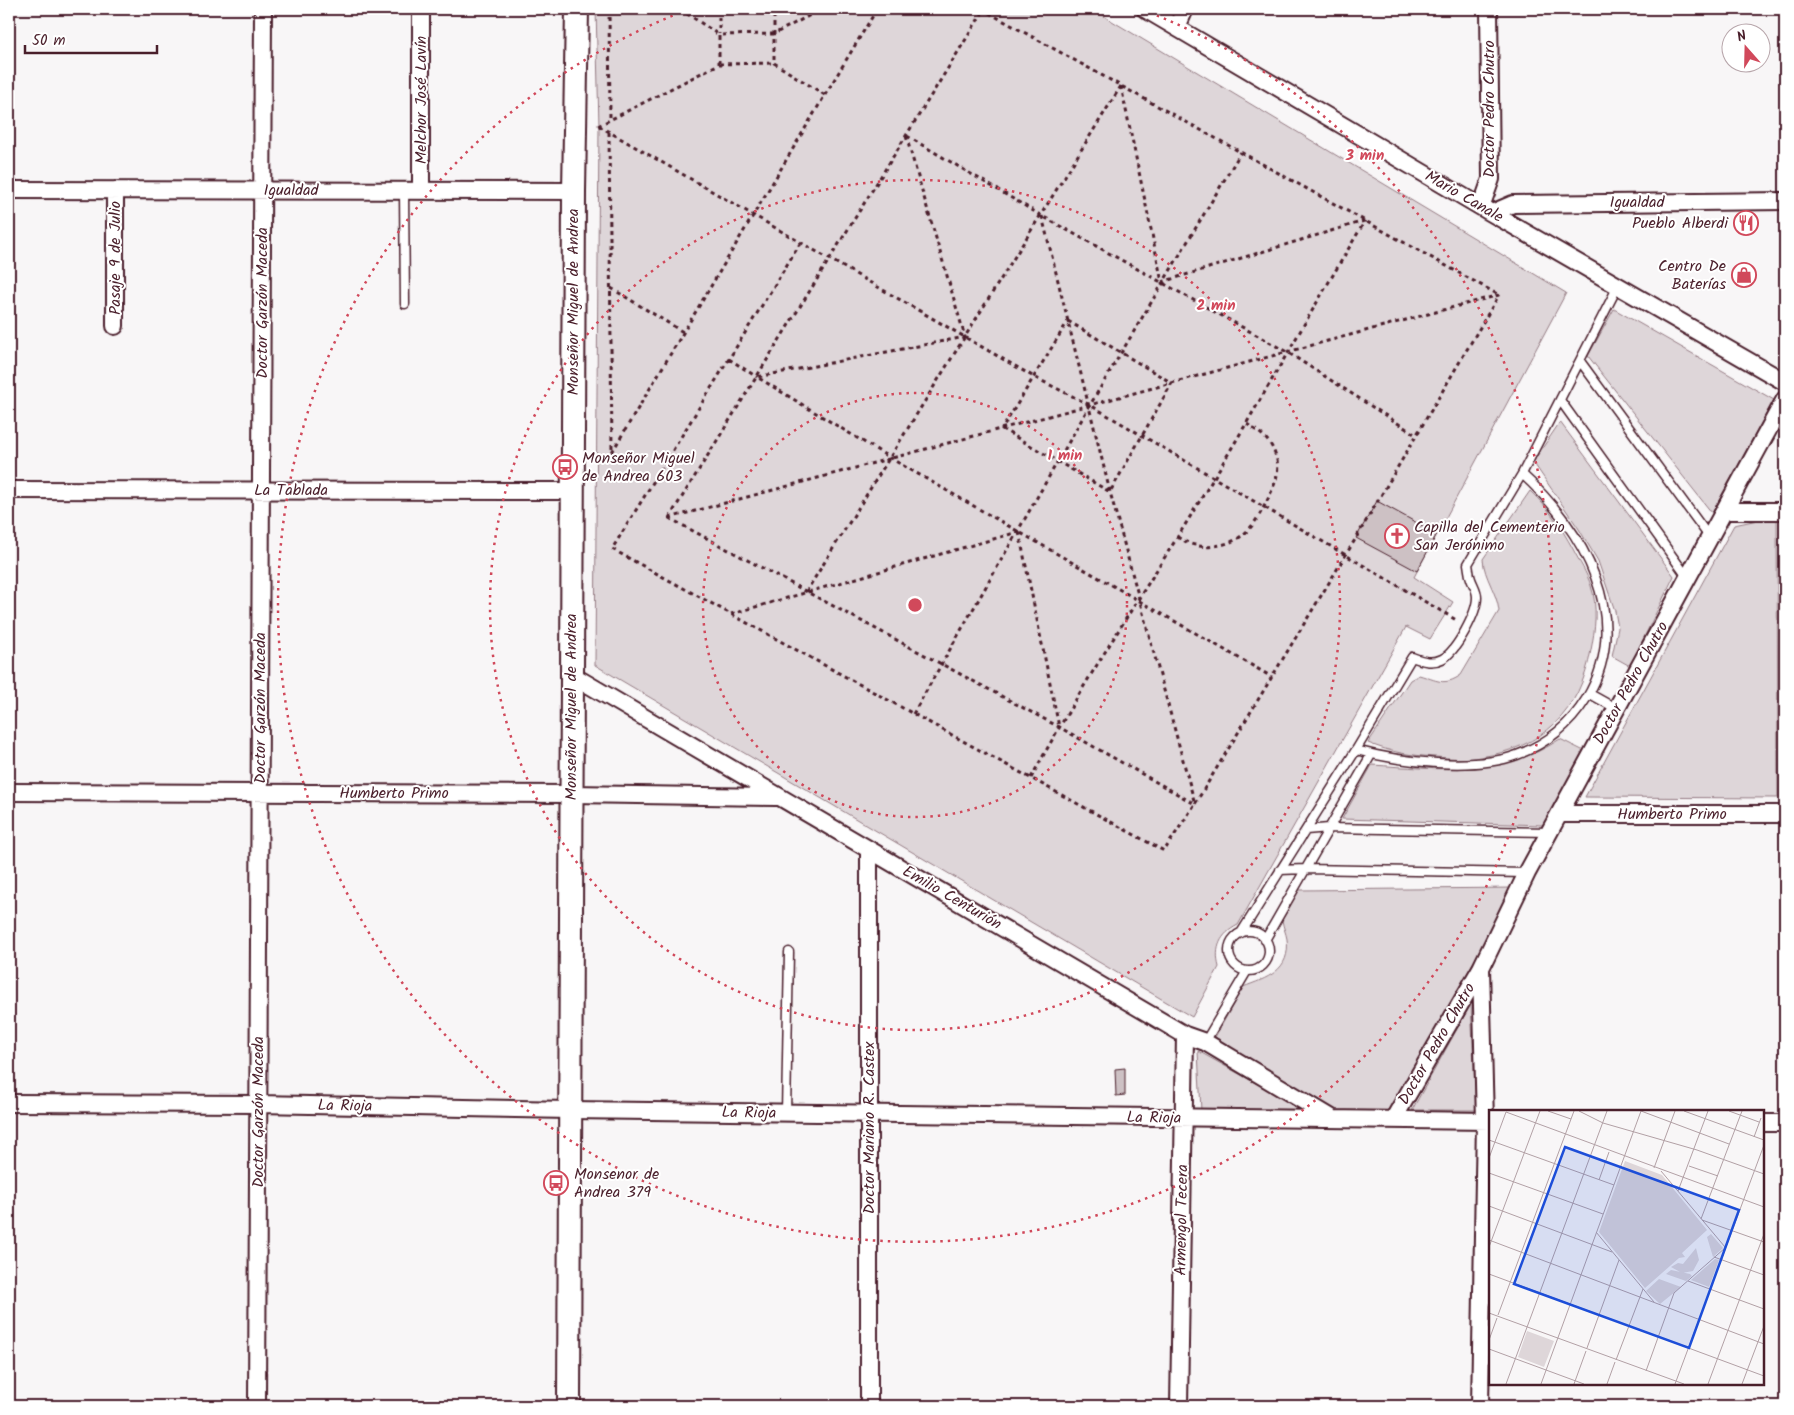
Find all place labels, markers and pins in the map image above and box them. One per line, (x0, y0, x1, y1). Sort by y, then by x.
restaurant icon: Pueblo Alberdi (1733, 210, 1759, 236)
place label: Pueblo Alberdi (1632, 211, 1729, 236)
place label: Centro De Baterías (1658, 254, 1726, 297)
shop icon: Centro De Baterías (1731, 262, 1757, 288)
place label: Monseñor Miguel de Andrea 603 (582, 446, 695, 489)
bus stop icon: Monseñor Miguel de Andrea 603 (552, 454, 578, 480)
place label: Capilla del Cementerio San Jerónimo (1414, 515, 1565, 558)
church icon: Capilla del Cementerio San Jerónimo (1384, 523, 1410, 549)
centre of rings (906, 596, 924, 614)
place label: Monsenor de Andrea 379 (574, 1162, 659, 1205)
bus stop icon: Monsenor de Andrea 379 (543, 1170, 569, 1196)

